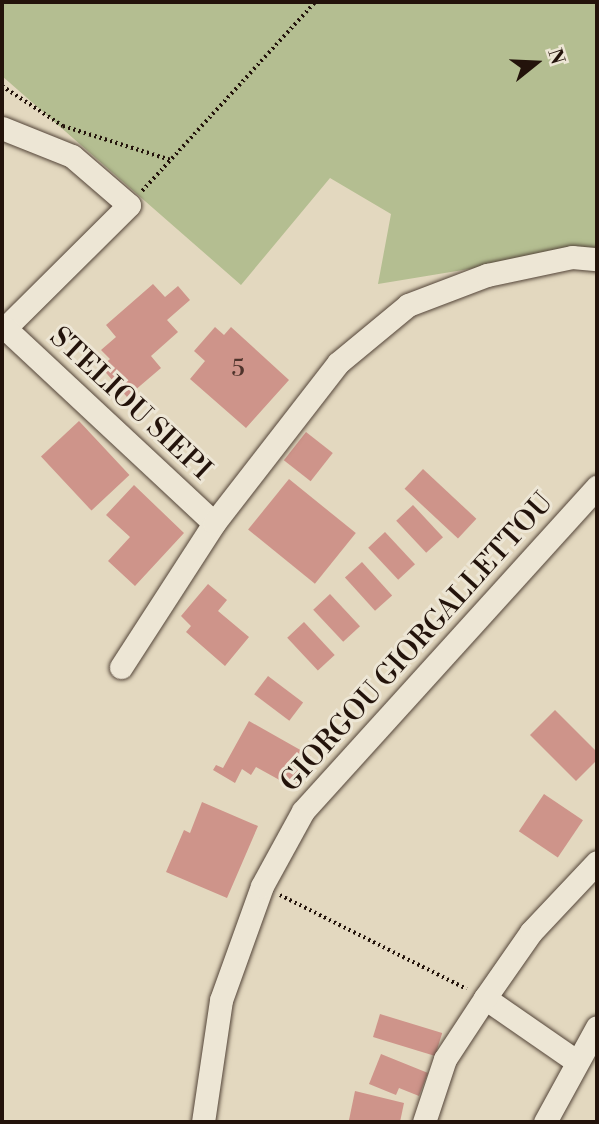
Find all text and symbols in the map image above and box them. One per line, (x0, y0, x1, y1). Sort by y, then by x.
north arrow (501, 28, 571, 98)
text: N (542, 46, 570, 67)
street label: STELIOU SIEPI (42, 321, 218, 487)
house number: 5 (231, 356, 245, 384)
street label: GIORGOU GIORGALLETTOU (274, 487, 560, 799)

